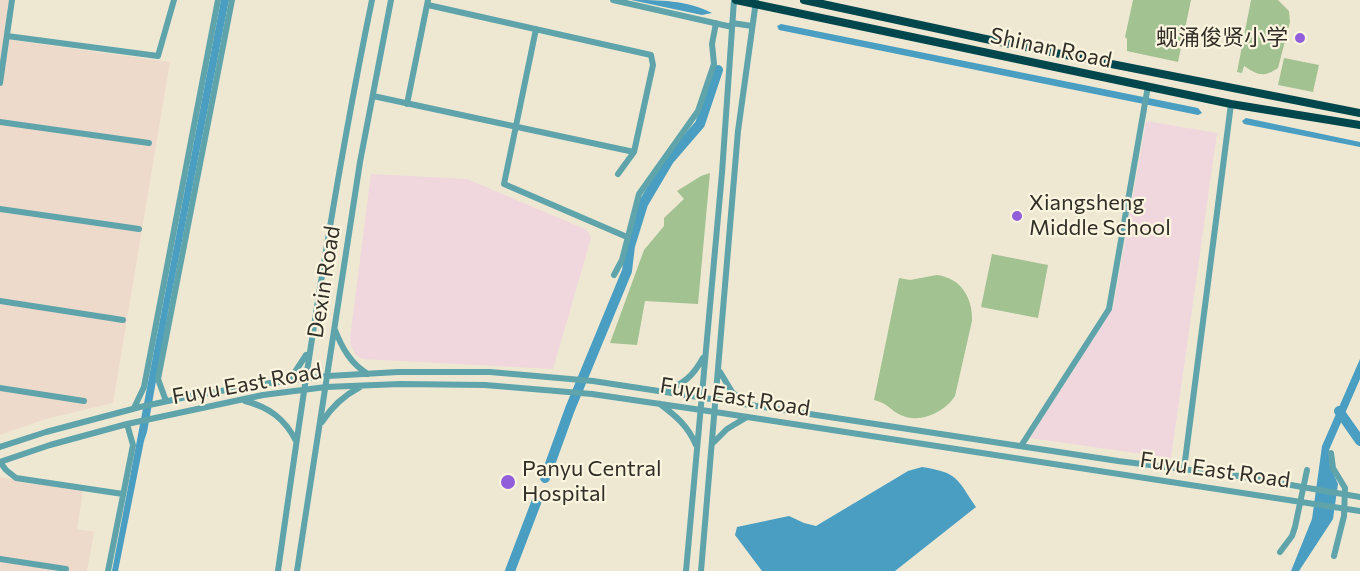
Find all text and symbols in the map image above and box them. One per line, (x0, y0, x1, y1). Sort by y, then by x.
street label: Shinan Road (988, 22, 1114, 74)
place label: 蚬涌俊贤小学 (1156, 25, 1288, 51)
marker: 蚬涌俊贤小学 (1293, 31, 1307, 45)
place label: Xiangsheng Middle School (1029, 190, 1171, 242)
marker: Xiangsheng Middle School (1010, 209, 1024, 223)
street label: Dexin Road (302, 224, 346, 340)
street label: Fuyu East Road (170, 358, 324, 410)
street label: Fuyu East Road (658, 372, 812, 422)
street label: Fuyu East Road (1138, 446, 1292, 494)
place label: Panyu Central Hospital (522, 456, 662, 508)
marker: Panyu Central Hospital (499, 473, 517, 491)

